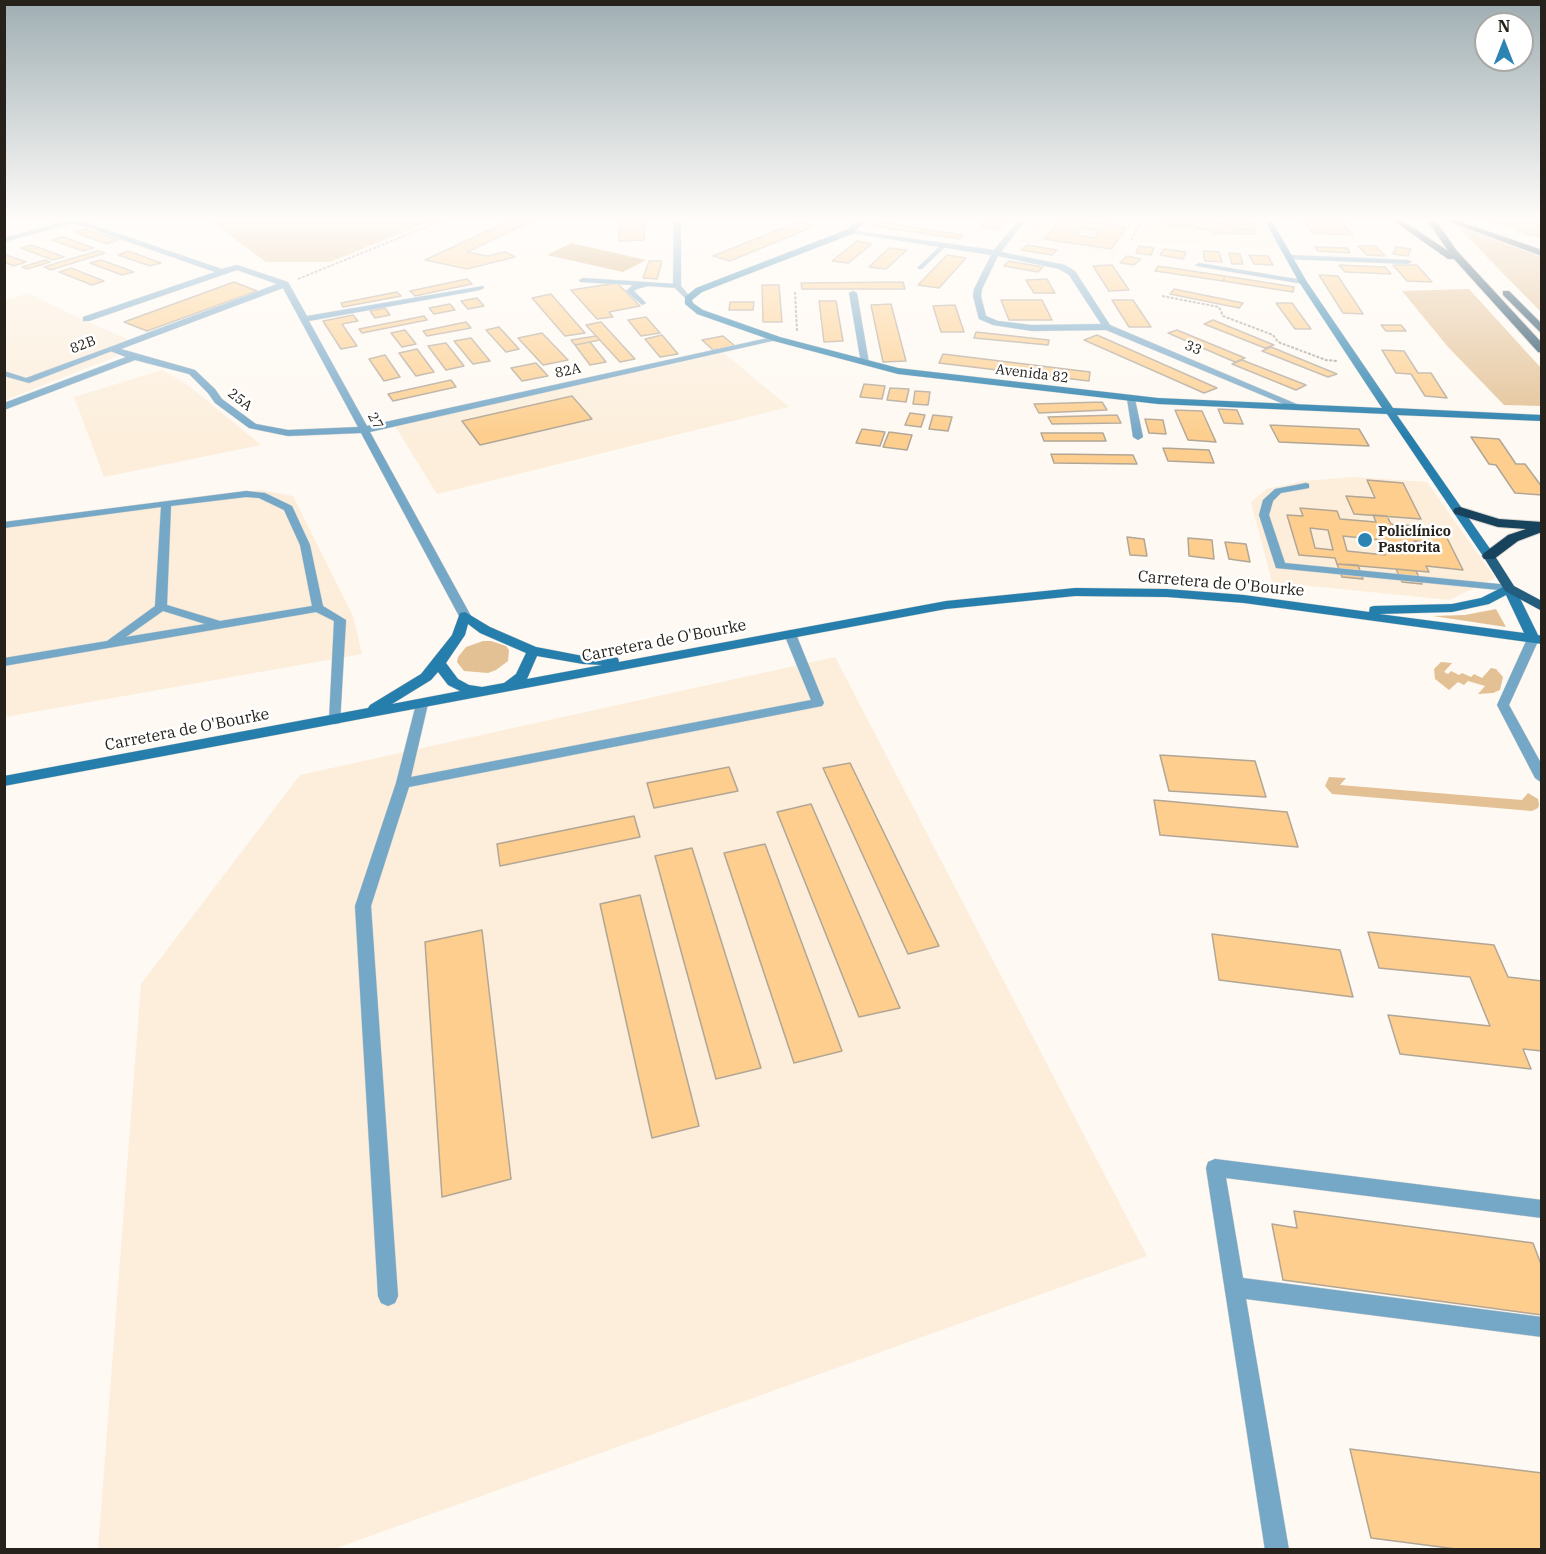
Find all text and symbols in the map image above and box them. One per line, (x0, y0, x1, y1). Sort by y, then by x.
north arrow (1474, 12, 1534, 72)
text: N (1498, 16, 1510, 36)
street label: 82B (68, 332, 98, 358)
street label: 33 (1182, 337, 1204, 359)
street label: 82A (553, 360, 583, 382)
street label: Avenida 82 (994, 361, 1070, 387)
street label: 25A (224, 385, 256, 415)
street label: 27 (364, 410, 386, 432)
place label: Policlínico Pastorita (1378, 524, 1451, 556)
marker: Policlínico Pastorita (1356, 531, 1374, 549)
street label: Carretera de O'Bourke (1137, 567, 1305, 601)
street label: Carretera de O'Bourke (580, 616, 748, 666)
street label: Carretera de O'Bourke (103, 705, 271, 755)

